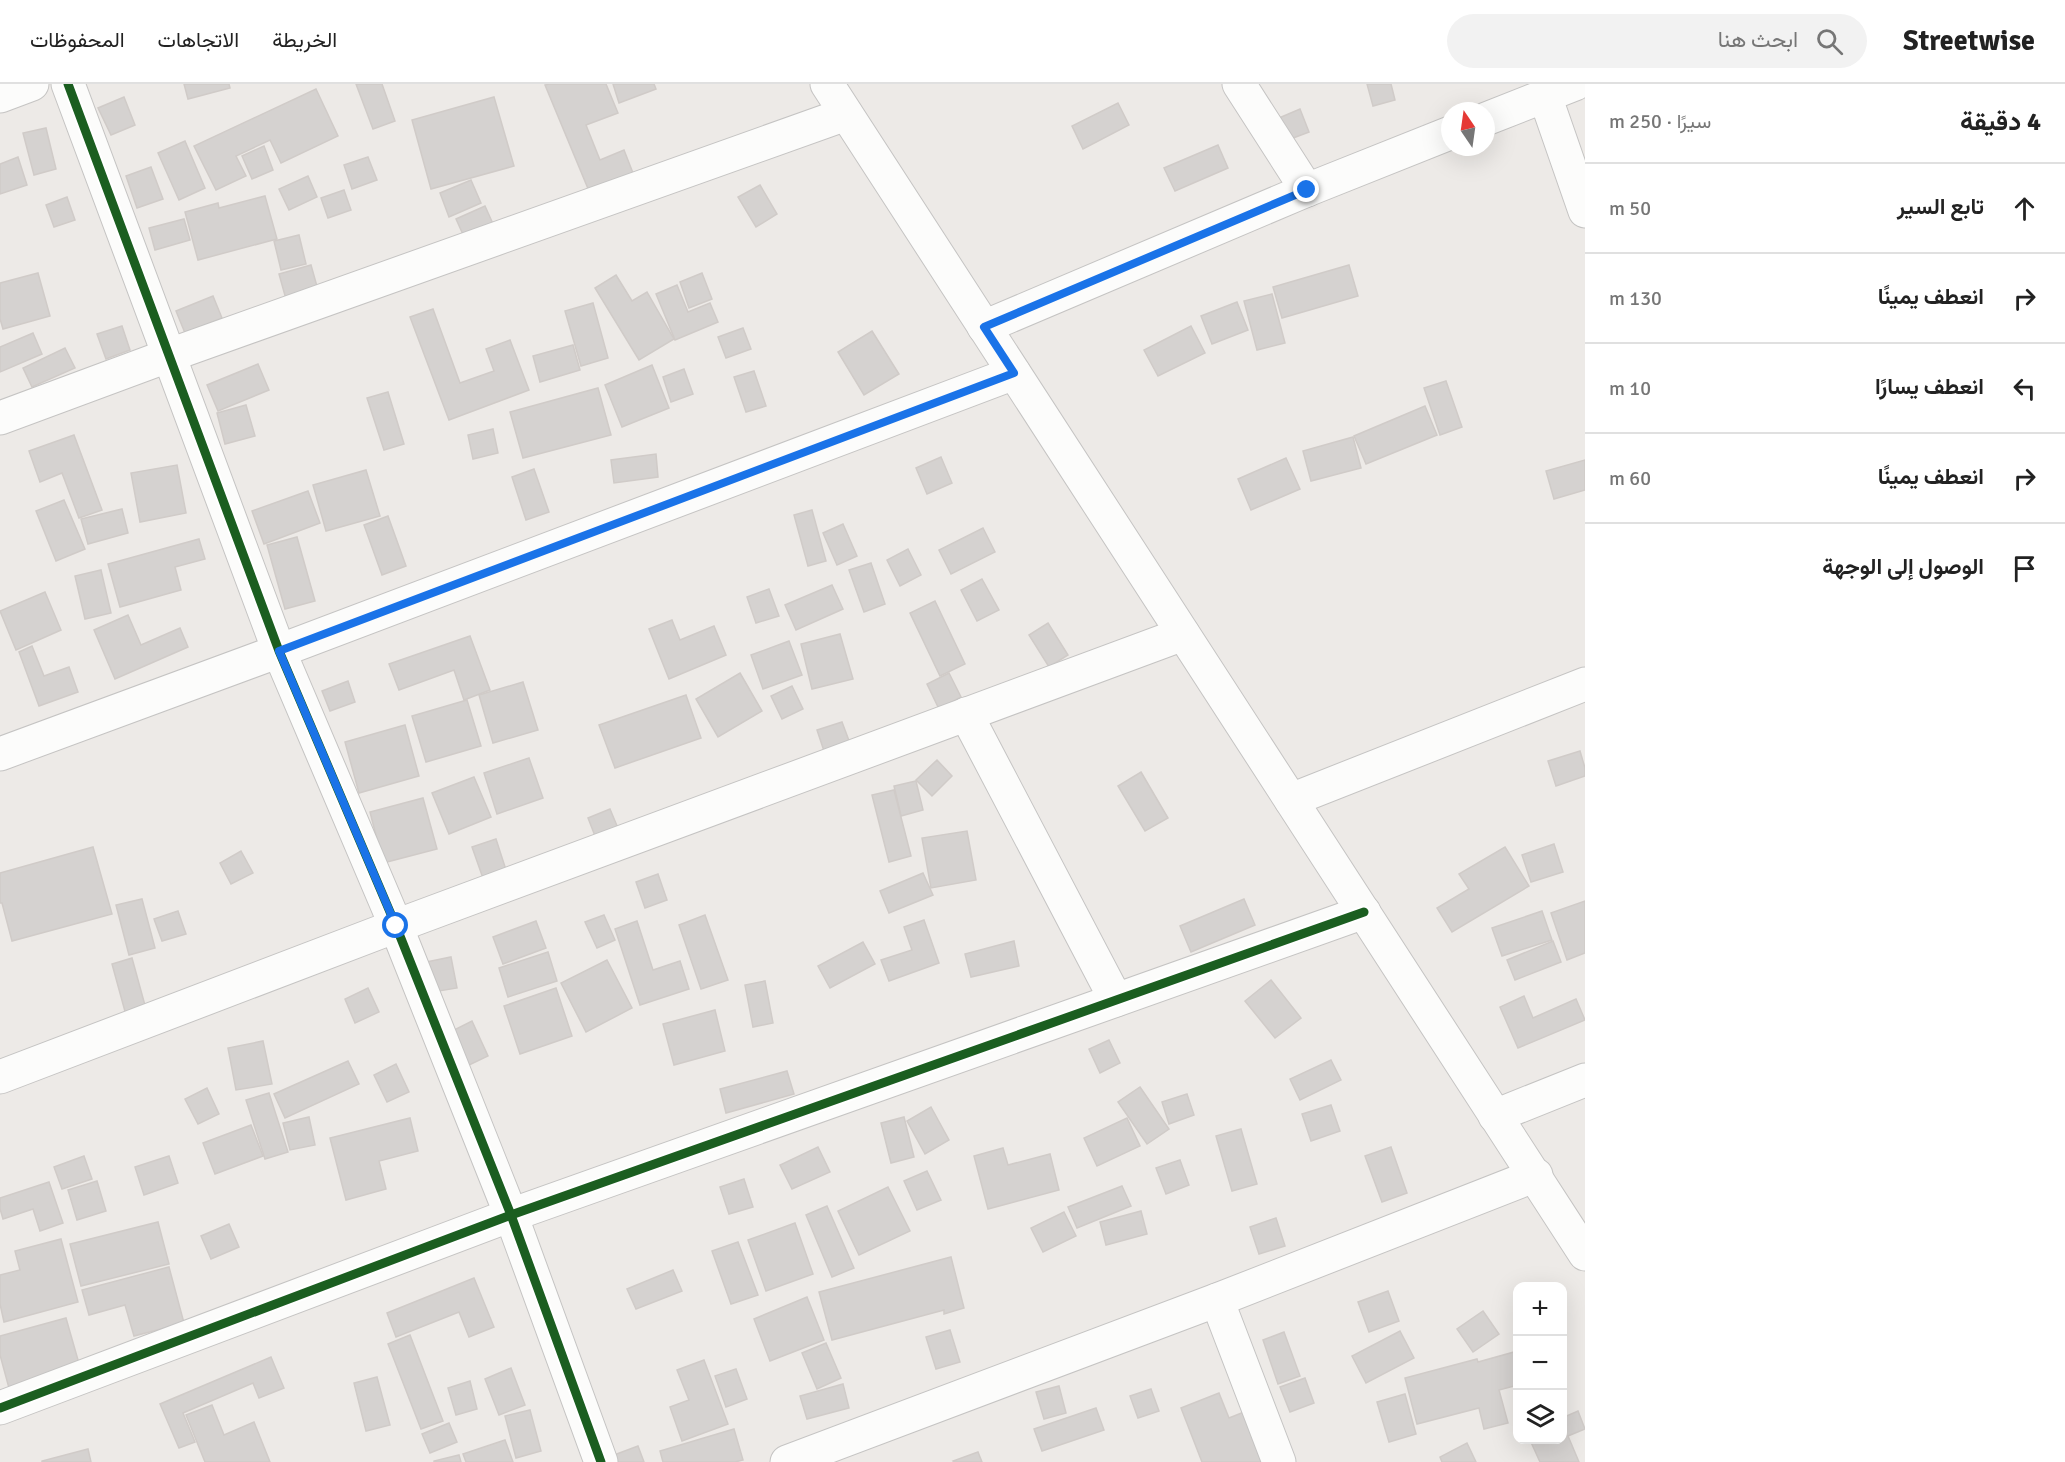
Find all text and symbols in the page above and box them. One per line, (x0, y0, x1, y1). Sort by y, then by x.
search box (1447, 14, 1867, 68)
text: Streetwise (1903, 24, 2035, 58)
icon: search (1813, 25, 1846, 58)
text: ابحث هنا (1718, 26, 1798, 53)
text: المحفوظات (30, 27, 125, 53)
text: الاتجاهات (158, 27, 239, 53)
text: الخريطة (272, 27, 337, 53)
north arrow (1441, 102, 1495, 156)
text: 4 دقيقة (1960, 106, 2041, 138)
text: سيرًا · 250 m (1609, 109, 1711, 134)
route end (1293, 176, 1319, 202)
icon: ahead (2008, 192, 2041, 225)
text: تابع السير (1897, 193, 1984, 220)
text: 50 m (1609, 196, 1651, 221)
icon: right (2008, 282, 2041, 315)
text: انعطف يمينًا (1878, 283, 1984, 310)
text: 130 m (1609, 286, 1662, 311)
icon: left (2008, 372, 2041, 405)
text: انعطف يسارًا (1875, 373, 1984, 400)
text: 10 m (1609, 376, 1651, 401)
icon: right (2008, 462, 2041, 495)
text: انعطف يمينًا (1878, 463, 1984, 490)
text: 60 m (1609, 466, 1651, 491)
icon: arrive (2008, 552, 2041, 585)
text: الوصول إلى الوجهة (1822, 553, 1984, 580)
route start (382, 912, 408, 938)
map controls (1513, 1282, 1567, 1444)
button: + (1513, 1282, 1567, 1336)
button: − (1513, 1336, 1567, 1390)
button: layers (1513, 1390, 1567, 1444)

